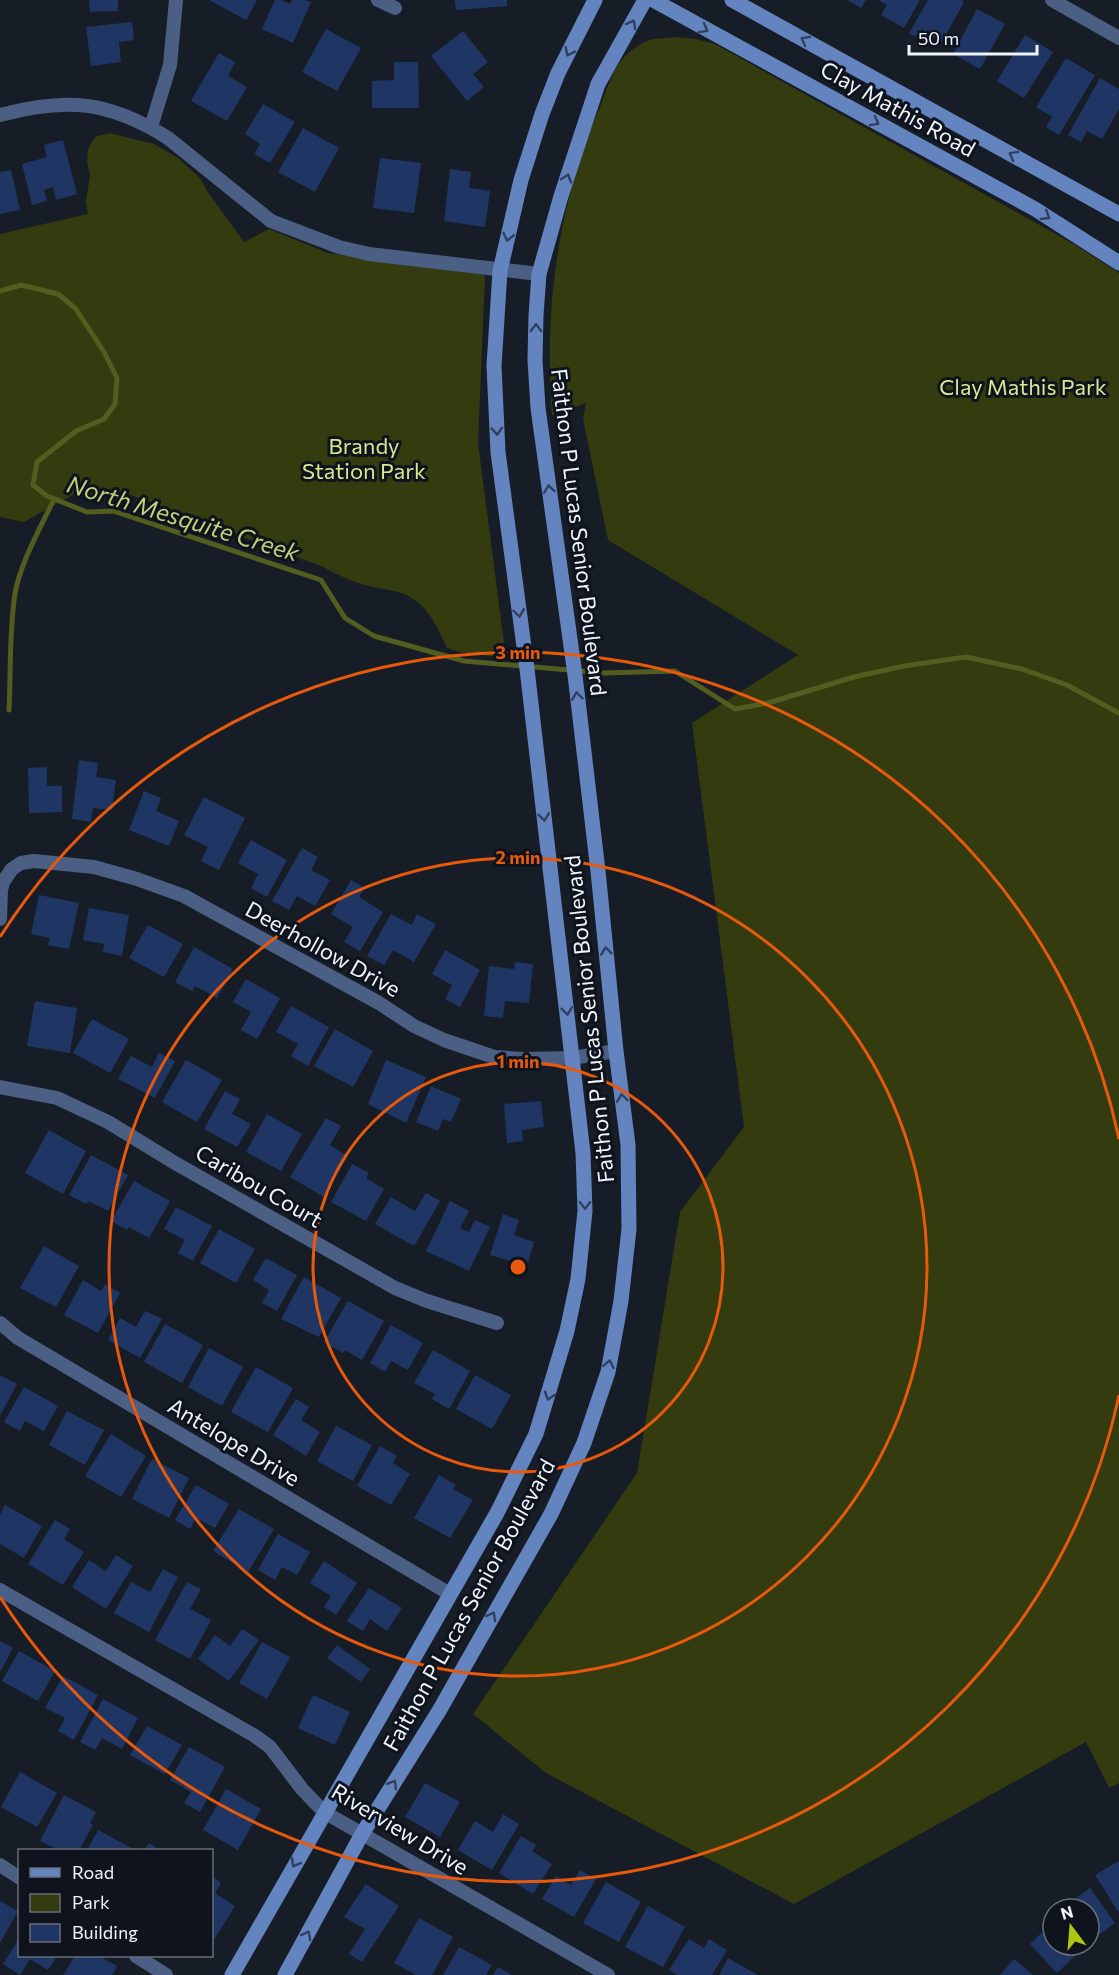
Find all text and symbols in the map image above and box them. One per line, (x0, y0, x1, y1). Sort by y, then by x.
scale bar (909, 18, 1036, 56)
one-way arrow (625, 20, 636, 30)
one-way arrow (698, 22, 708, 33)
text: 50 m (918, 27, 959, 49)
one-way arrow (801, 36, 811, 47)
one-way arrow (564, 45, 576, 56)
street label: Clay Mathis Road (816, 55, 980, 162)
one-way arrow (869, 115, 880, 126)
one-way arrow (1008, 151, 1019, 162)
one-way arrow (560, 173, 572, 184)
one-way arrow (1040, 209, 1050, 221)
one-way arrow (503, 232, 516, 242)
one-way arrow (530, 323, 542, 332)
street label: Faithon P Lucas Senior Boulevard (546, 367, 613, 697)
park label: Clay Mathis Park (939, 373, 1107, 400)
one-way arrow (490, 426, 503, 435)
park label: Brandy Station Park (302, 432, 426, 484)
water label: North Mesquite Creek (64, 468, 304, 567)
one-way arrow (544, 485, 556, 494)
one-way arrow (513, 608, 525, 617)
text: 3 min (495, 641, 541, 663)
one-way arrow (571, 691, 584, 701)
one-way arrow (537, 812, 550, 822)
text: 2 min (496, 846, 540, 868)
street label: Faithon P Lucas Senior Boulevard (558, 854, 619, 1184)
street label: Deerhollow Drive (241, 895, 405, 1002)
one-way arrow (600, 946, 613, 955)
one-way arrow (560, 1006, 572, 1015)
text: 1 min (497, 1050, 539, 1072)
one-way arrow (616, 1093, 628, 1102)
street label: Caribou Court (191, 1138, 327, 1233)
one-way arrow (579, 1200, 591, 1209)
centre of rings (508, 1257, 528, 1277)
one-way arrow (602, 1360, 615, 1370)
one-way arrow (543, 1390, 556, 1401)
street label: Antelope Drive (163, 1392, 305, 1492)
street label: Faithon P Lucas Senior Boulevard (377, 1454, 560, 1755)
one-way arrow (484, 1612, 496, 1622)
street label: Riverview Drive (327, 1777, 474, 1880)
one-way arrow (386, 1780, 397, 1791)
legend (18, 1849, 213, 1957)
one-way arrow (291, 1857, 302, 1867)
text: Road (72, 1861, 114, 1883)
text: Park (72, 1891, 110, 1913)
north arrow (1041, 1897, 1101, 1957)
text: N (1058, 1901, 1075, 1923)
text: Building (72, 1921, 138, 1943)
one-way arrow (300, 1931, 311, 1941)

